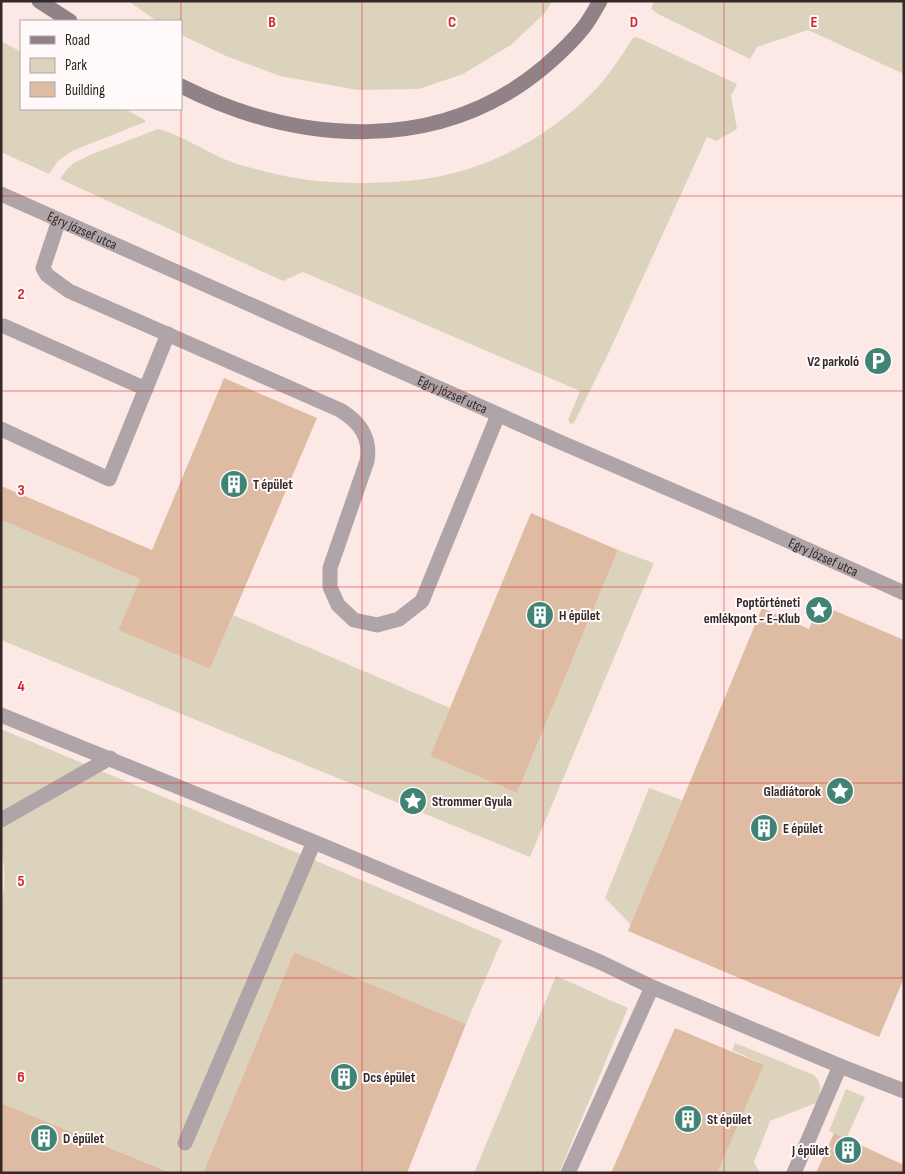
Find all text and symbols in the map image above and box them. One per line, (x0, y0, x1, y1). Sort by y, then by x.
text: B (268, 13, 276, 32)
text: C (448, 13, 456, 32)
text: D (630, 13, 638, 32)
text: E (811, 13, 818, 32)
legend (20, 20, 182, 110)
text: Road (65, 31, 90, 50)
text: Park (65, 56, 87, 75)
text: Building (65, 81, 105, 100)
street label: Egry József utca (45, 207, 120, 253)
text: 2 (17, 285, 25, 304)
parking icon: V2 parkoló (863, 346, 893, 376)
place label: V2 parkoló (807, 353, 859, 370)
street label: Egry József utca (415, 371, 490, 417)
building icon: T épület (219, 469, 249, 499)
place label: T épület (253, 476, 293, 493)
text: 3 (17, 481, 25, 500)
street label: Egry József utca (786, 534, 861, 580)
place label: Poptörténeti emlékpont - E-Klub (704, 594, 800, 627)
place icon: Poptörténeti emlékpont - E-Klub (804, 595, 834, 625)
building icon: H épület (525, 600, 555, 630)
place label: H épület (559, 607, 601, 624)
text: 4 (17, 677, 25, 696)
place icon: Gladiátorok (825, 776, 855, 806)
place label: Gladiátorok (764, 783, 821, 800)
place icon: Strommer Gyula (398, 786, 428, 816)
place label: Strommer Gyula (432, 793, 512, 810)
building icon: E épület (749, 813, 779, 843)
place label: E épület (783, 820, 823, 837)
text: 5 (17, 872, 25, 891)
building icon: Dcs épület (329, 1062, 359, 1092)
text: 6 (17, 1068, 25, 1087)
place label: Dcs épület (363, 1069, 416, 1086)
building icon: St épület (673, 1104, 703, 1134)
place label: St épület (707, 1111, 752, 1128)
building icon: D épület (29, 1123, 59, 1153)
place label: D épület (63, 1130, 104, 1147)
building icon: J épület (833, 1135, 863, 1165)
place label: J épület (791, 1142, 829, 1159)

